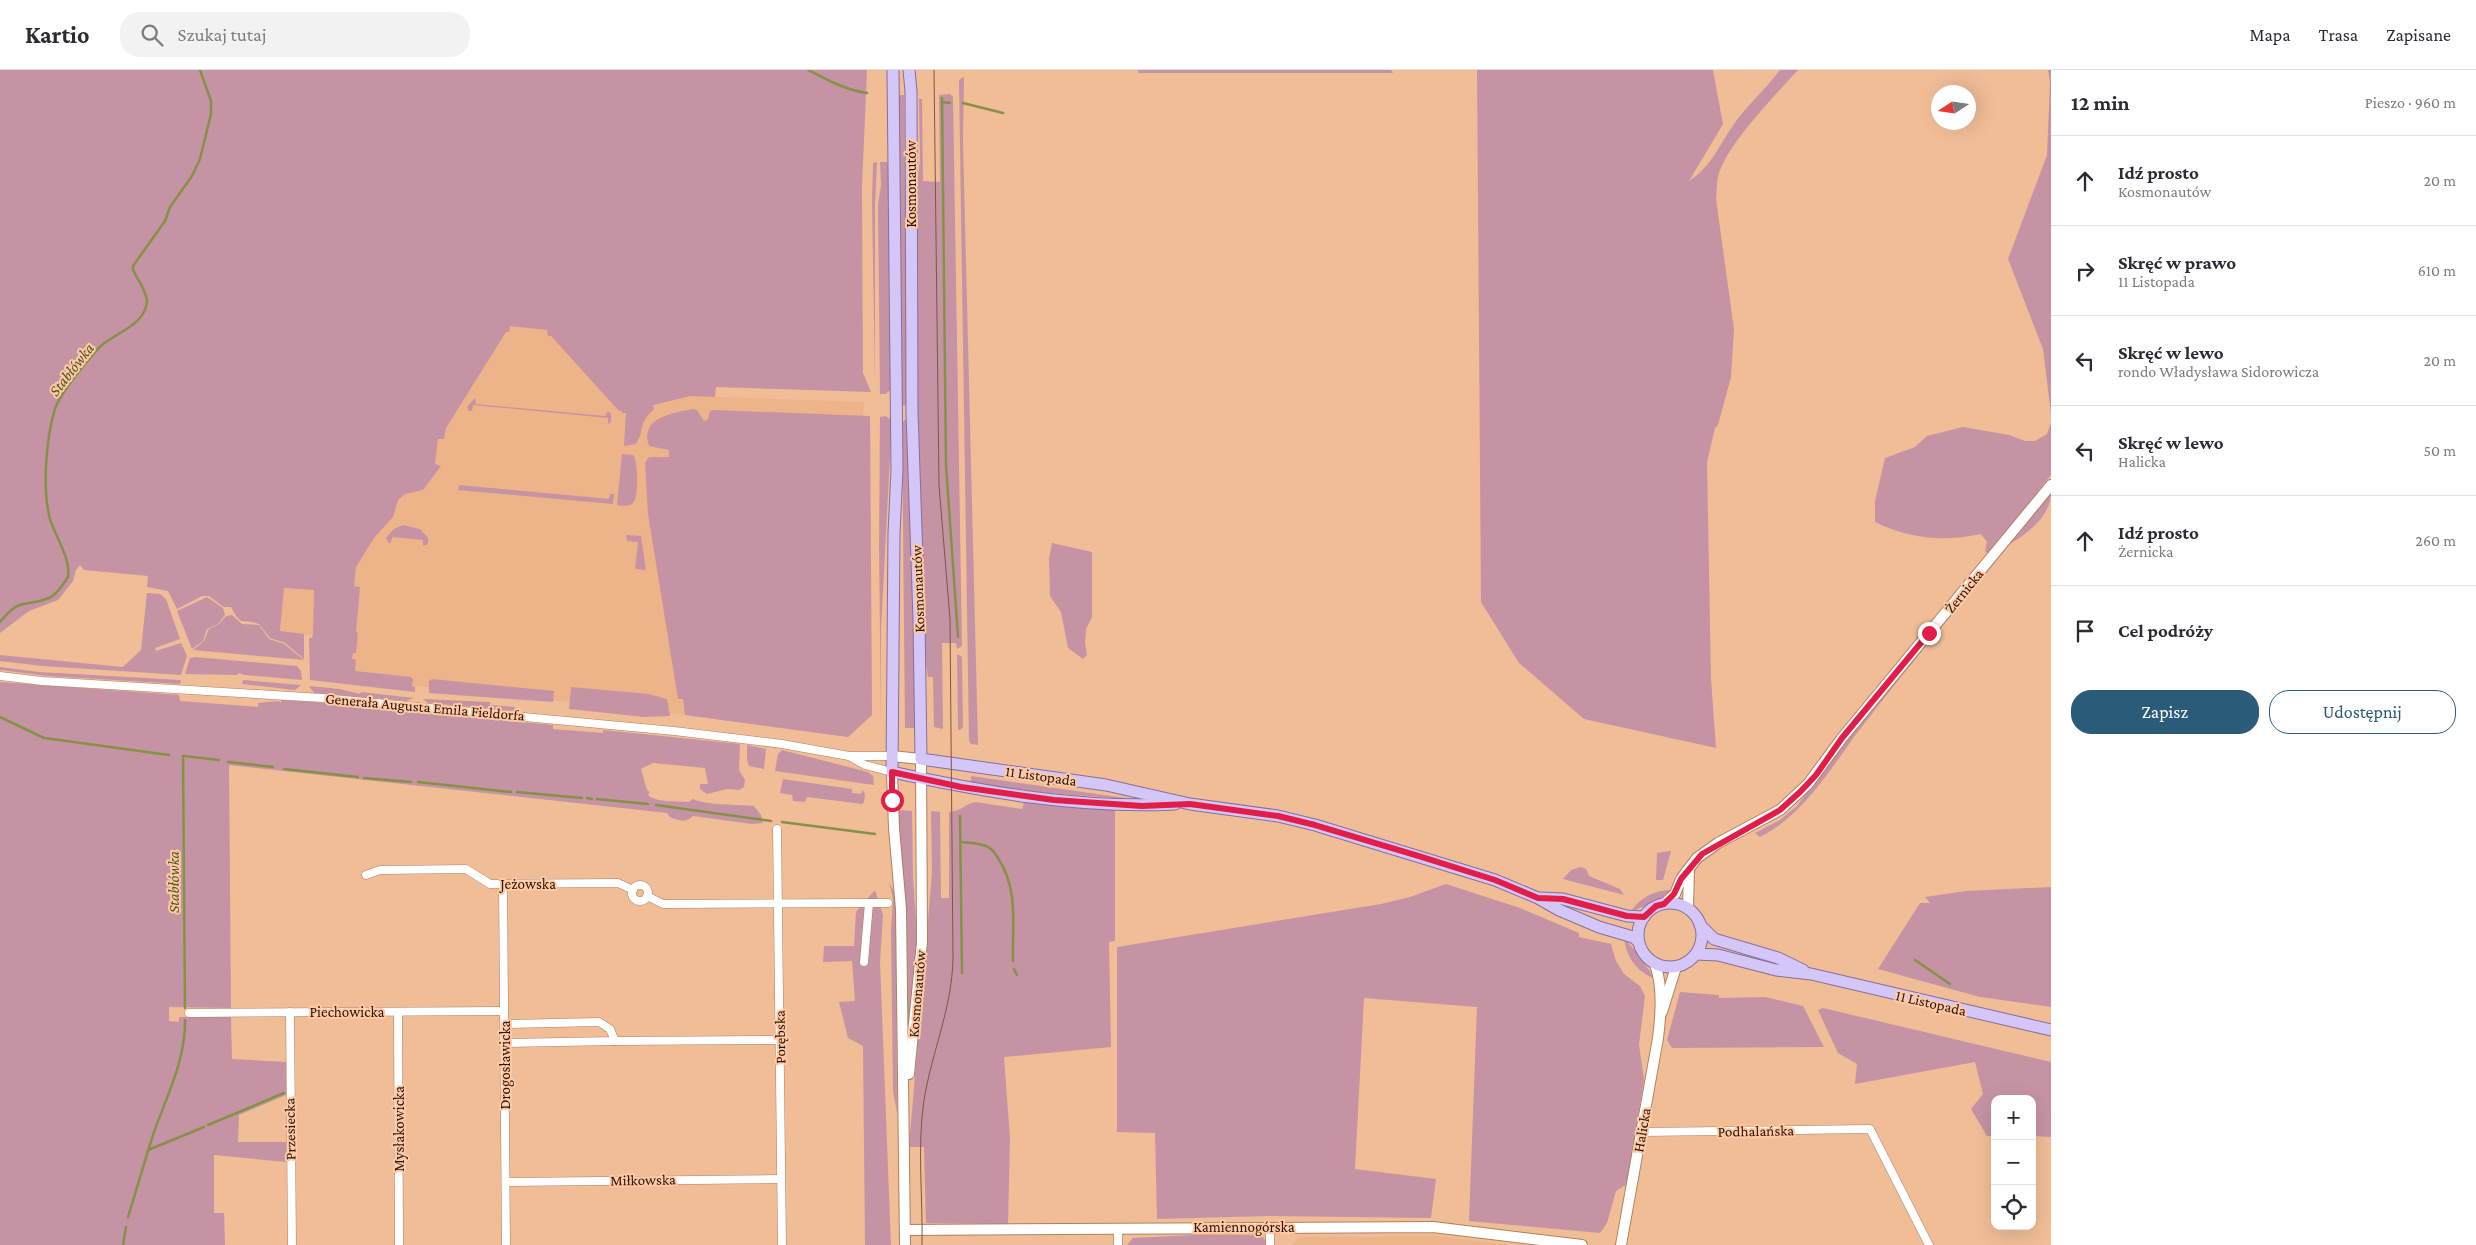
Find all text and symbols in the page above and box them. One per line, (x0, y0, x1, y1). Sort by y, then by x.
search box (120, 12, 470, 57)
text: Kartio (25, 21, 90, 48)
icon: search (138, 21, 166, 49)
text: Szukaj tutaj (178, 24, 266, 45)
text: Mapa (2250, 25, 2291, 45)
text: Trasa (2319, 25, 2358, 45)
text: Zapisane (2386, 25, 2451, 45)
north arrow (1931, 85, 1976, 130)
text: 12 min (2071, 91, 2130, 115)
text: Pieszo · 960 m (2365, 94, 2456, 111)
street label: Kosmonautów (903, 139, 919, 228)
text: Idź prosto (2118, 162, 2199, 183)
icon: ahead (2071, 167, 2099, 195)
text: 20 m (2423, 172, 2456, 189)
text: Kosmonautów (2118, 183, 2211, 200)
text: Skręć w prawo (2118, 252, 2236, 273)
icon: right (2071, 257, 2099, 285)
text: 610 m (2418, 262, 2456, 279)
text: 11 Listopada (2118, 273, 2195, 290)
water label: Stabłówka (46, 339, 98, 399)
text: Skręć w lewo (2118, 342, 2224, 363)
icon: left (2071, 347, 2099, 375)
text: 20 m (2423, 352, 2456, 369)
text: rondo Władysława Sidorowicza (2118, 363, 2319, 380)
text: Skręć w lewo (2118, 432, 2224, 453)
icon: left (2071, 437, 2099, 465)
text: 50 m (2424, 442, 2456, 459)
text: Halicka (2118, 453, 2166, 470)
text: Idź prosto (2118, 522, 2199, 543)
icon: ahead (2071, 527, 2099, 555)
text: 260 m (2415, 532, 2456, 549)
text: Żernicka (2118, 543, 2173, 560)
street label: Kosmonautów (908, 544, 928, 633)
street label: Żernicka (1941, 566, 1987, 616)
icon: arrive (2071, 617, 2099, 645)
text: Cel podróży (2118, 620, 2213, 641)
route end (1918, 622, 1941, 645)
street label: Generała Augusta Emila Fieldorfa (325, 690, 525, 725)
button: Zapisz (2071, 690, 2259, 734)
button: Udostępnij (2269, 690, 2456, 734)
street label: 11 Listopada (1004, 763, 1078, 790)
route start (881, 789, 904, 812)
water label: Stabłówka (165, 850, 182, 913)
street label: Jeżowska (498, 876, 556, 893)
street label: Kosmonautów (905, 949, 929, 1038)
street label: 11 Listopada (1894, 987, 1968, 1020)
street label: Piechowicka (310, 1004, 384, 1020)
street label: Porębska (772, 1010, 789, 1064)
street label: Drogosławicka (497, 1020, 514, 1109)
street label: Mysłakowicka (391, 1086, 408, 1172)
map controls (1991, 1095, 2036, 1230)
button: + (1991, 1095, 2036, 1140)
street label: Przesiecka (281, 1098, 299, 1160)
street label: Halicka (1630, 1106, 1654, 1153)
street label: Podhalańska (1718, 1122, 1794, 1140)
button: − (1991, 1140, 2036, 1185)
street label: Miłkowska (610, 1171, 676, 1189)
button: locate (1991, 1185, 2036, 1230)
street label: Kamiennogórska (1193, 1219, 1295, 1236)

